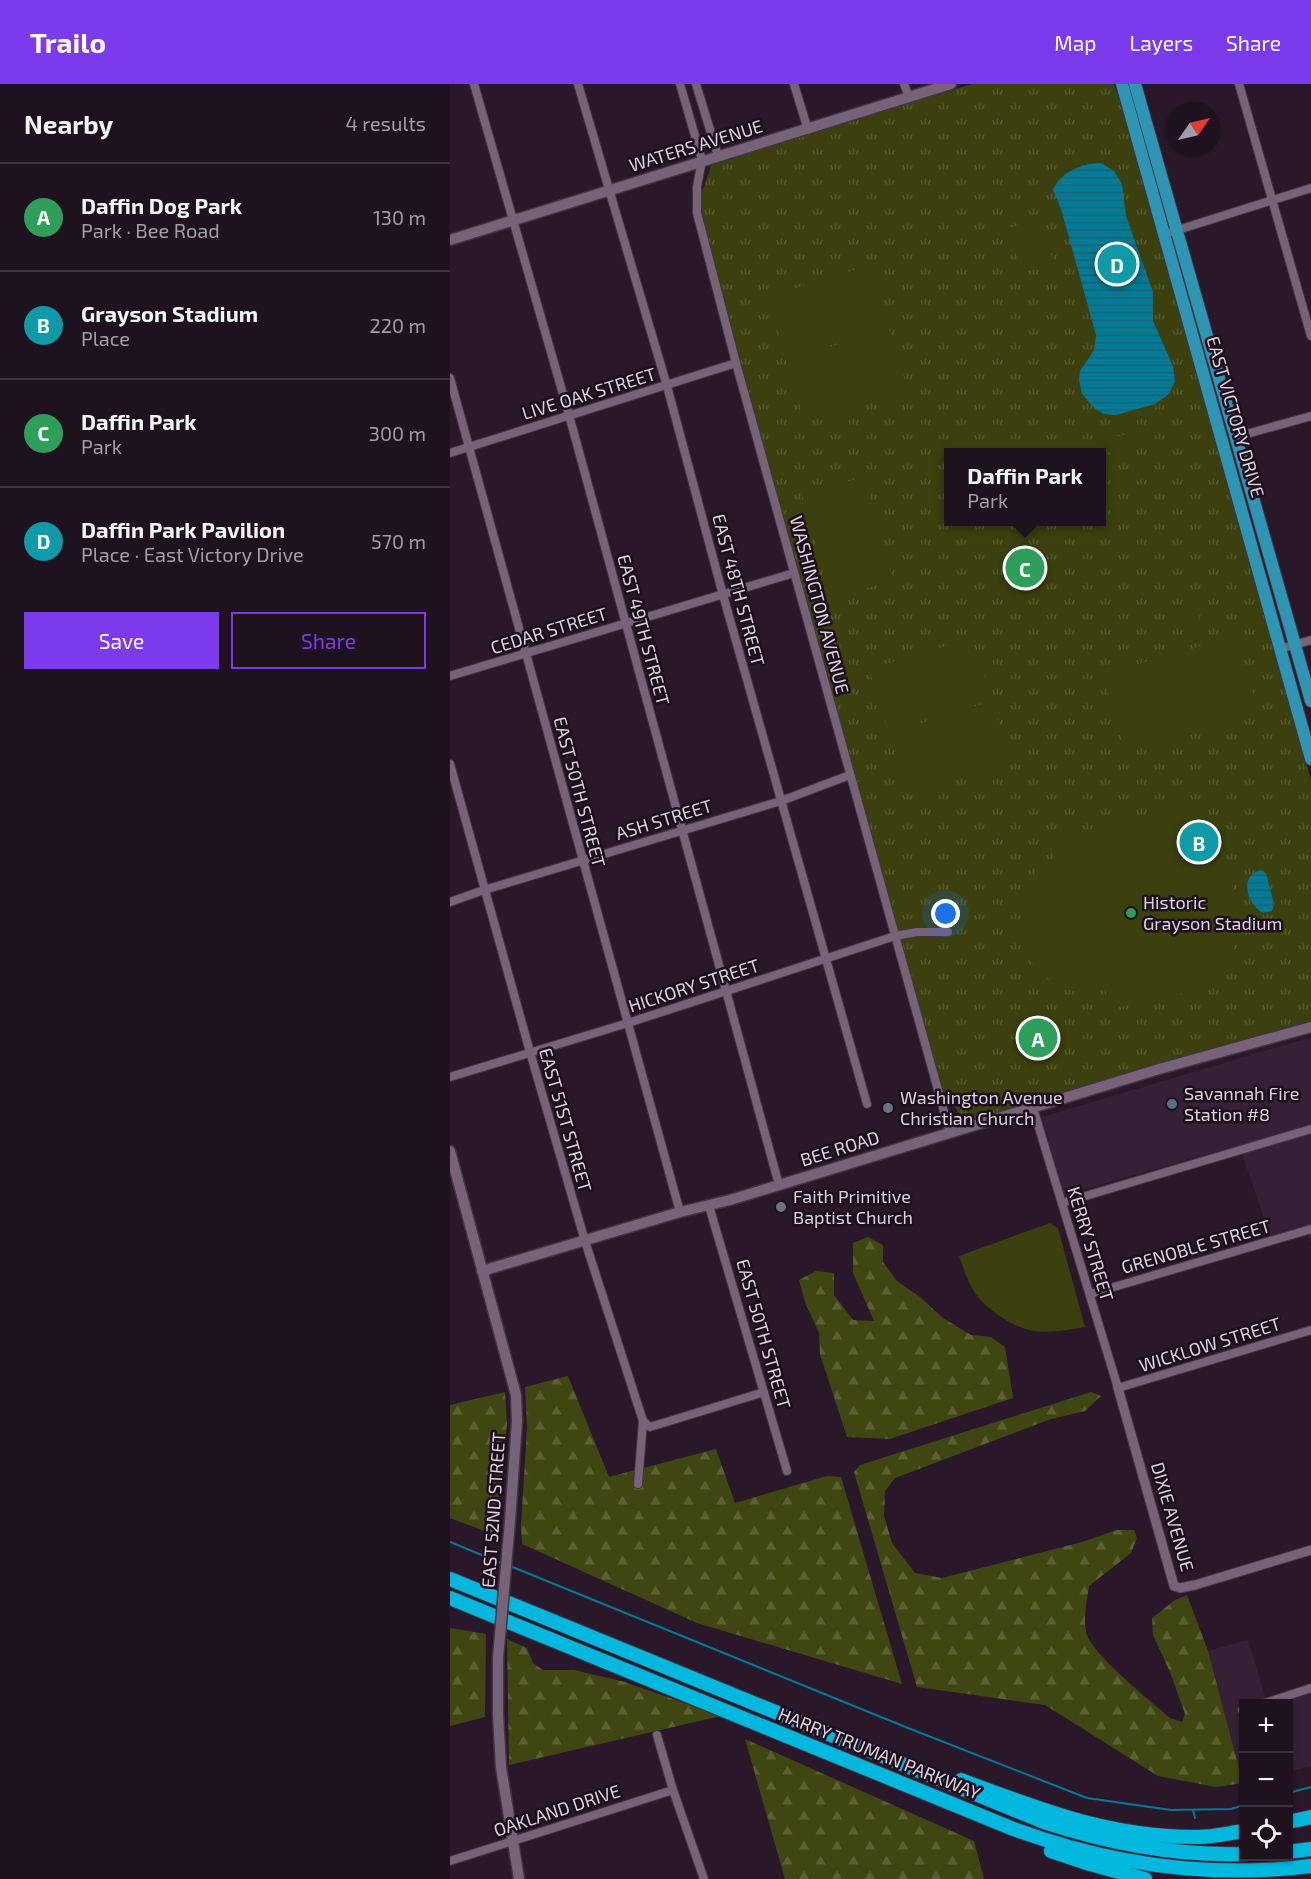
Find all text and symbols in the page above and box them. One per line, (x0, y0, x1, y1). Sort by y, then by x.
text: Trailo (30, 25, 106, 59)
text: Map (1054, 30, 1096, 55)
text: Layers (1129, 30, 1193, 55)
text: Share (1226, 30, 1281, 55)
north arrow (1167, 102, 1221, 156)
text: Nearby (24, 108, 113, 139)
text: 4 results (346, 111, 426, 135)
street label: WATERS AVENUE (626, 114, 765, 176)
text: Daffin Dog Park (81, 192, 242, 218)
text: A (37, 205, 50, 229)
text: 130 m (373, 205, 426, 229)
text: Park · Bee Road (81, 218, 220, 242)
pin: D (1098, 242, 1136, 286)
text: Grayson Stadium (81, 300, 258, 326)
text: B (37, 313, 50, 337)
text: 220 m (369, 313, 426, 337)
text: Place (81, 326, 130, 350)
street label: EAST VICTORY DRIVE (1202, 334, 1270, 500)
street label: LIVE OAK STREET (519, 362, 659, 424)
text: Daffin Park (81, 408, 197, 434)
text: C (38, 421, 49, 445)
text: 300 m (369, 421, 426, 445)
text: Park (81, 434, 122, 458)
popup (944, 448, 1106, 526)
text: Daffin Park (967, 462, 1083, 488)
text: Park (967, 488, 1008, 512)
street label: EAST 48TH STREET (708, 511, 770, 669)
street label: WASHINGTON AVENUE (786, 513, 854, 696)
text: Daffin Park Pavilion (81, 516, 285, 542)
text: D (37, 529, 50, 553)
text: 570 m (371, 529, 426, 553)
text: Place · East Victory Drive (81, 542, 304, 566)
pin: C (1006, 546, 1044, 590)
street label: EAST 49TH STREET (613, 552, 675, 708)
street label: CEDAR STREET (488, 602, 610, 658)
button: Save (24, 612, 219, 669)
button: Share (231, 612, 426, 669)
street label: EAST 50TH STREET (549, 714, 611, 870)
street label: ASH STREET (613, 794, 715, 844)
pin: B (1180, 820, 1218, 864)
place label: Historic Grayson Stadium (1143, 891, 1282, 934)
your location (931, 899, 960, 928)
marker: Historic Grayson Stadium (1124, 906, 1138, 920)
street label: HICKORY STREET (625, 953, 762, 1017)
pin: A (1018, 1016, 1058, 1060)
street label: EAST 51ST STREET (535, 1045, 597, 1195)
place label: Savannah Fire Station #8 (1184, 1082, 1299, 1125)
place label: Washington Avenue Christian Church (900, 1086, 1063, 1129)
marker: Savannah Fire Station #8 (1165, 1097, 1179, 1111)
marker: Washington Avenue Christian Church (881, 1101, 895, 1115)
street label: BEE ROAD (797, 1126, 882, 1170)
street label: KERRY STREET (1063, 1184, 1119, 1304)
place label: Faith Primitive Baptist Church (793, 1185, 913, 1228)
marker: Faith Primitive Baptist Church (774, 1200, 788, 1214)
street label: GRENOBLE STREET (1119, 1214, 1273, 1278)
street label: EAST 50TH STREET (732, 1256, 796, 1412)
street label: WICKLOW STREET (1136, 1312, 1284, 1376)
street label: EAST 52ND STREET (477, 1431, 509, 1589)
street label: DIXIE AVENUE (1147, 1460, 1199, 1574)
map controls (1239, 1699, 1293, 1861)
button: + (1239, 1699, 1293, 1753)
street label: HARRY TRUMAN PARKWAY (775, 1702, 984, 1804)
button: − (1239, 1753, 1293, 1807)
street label: OAKLAND DRIVE (491, 1779, 623, 1841)
button: locate (1239, 1807, 1293, 1861)

